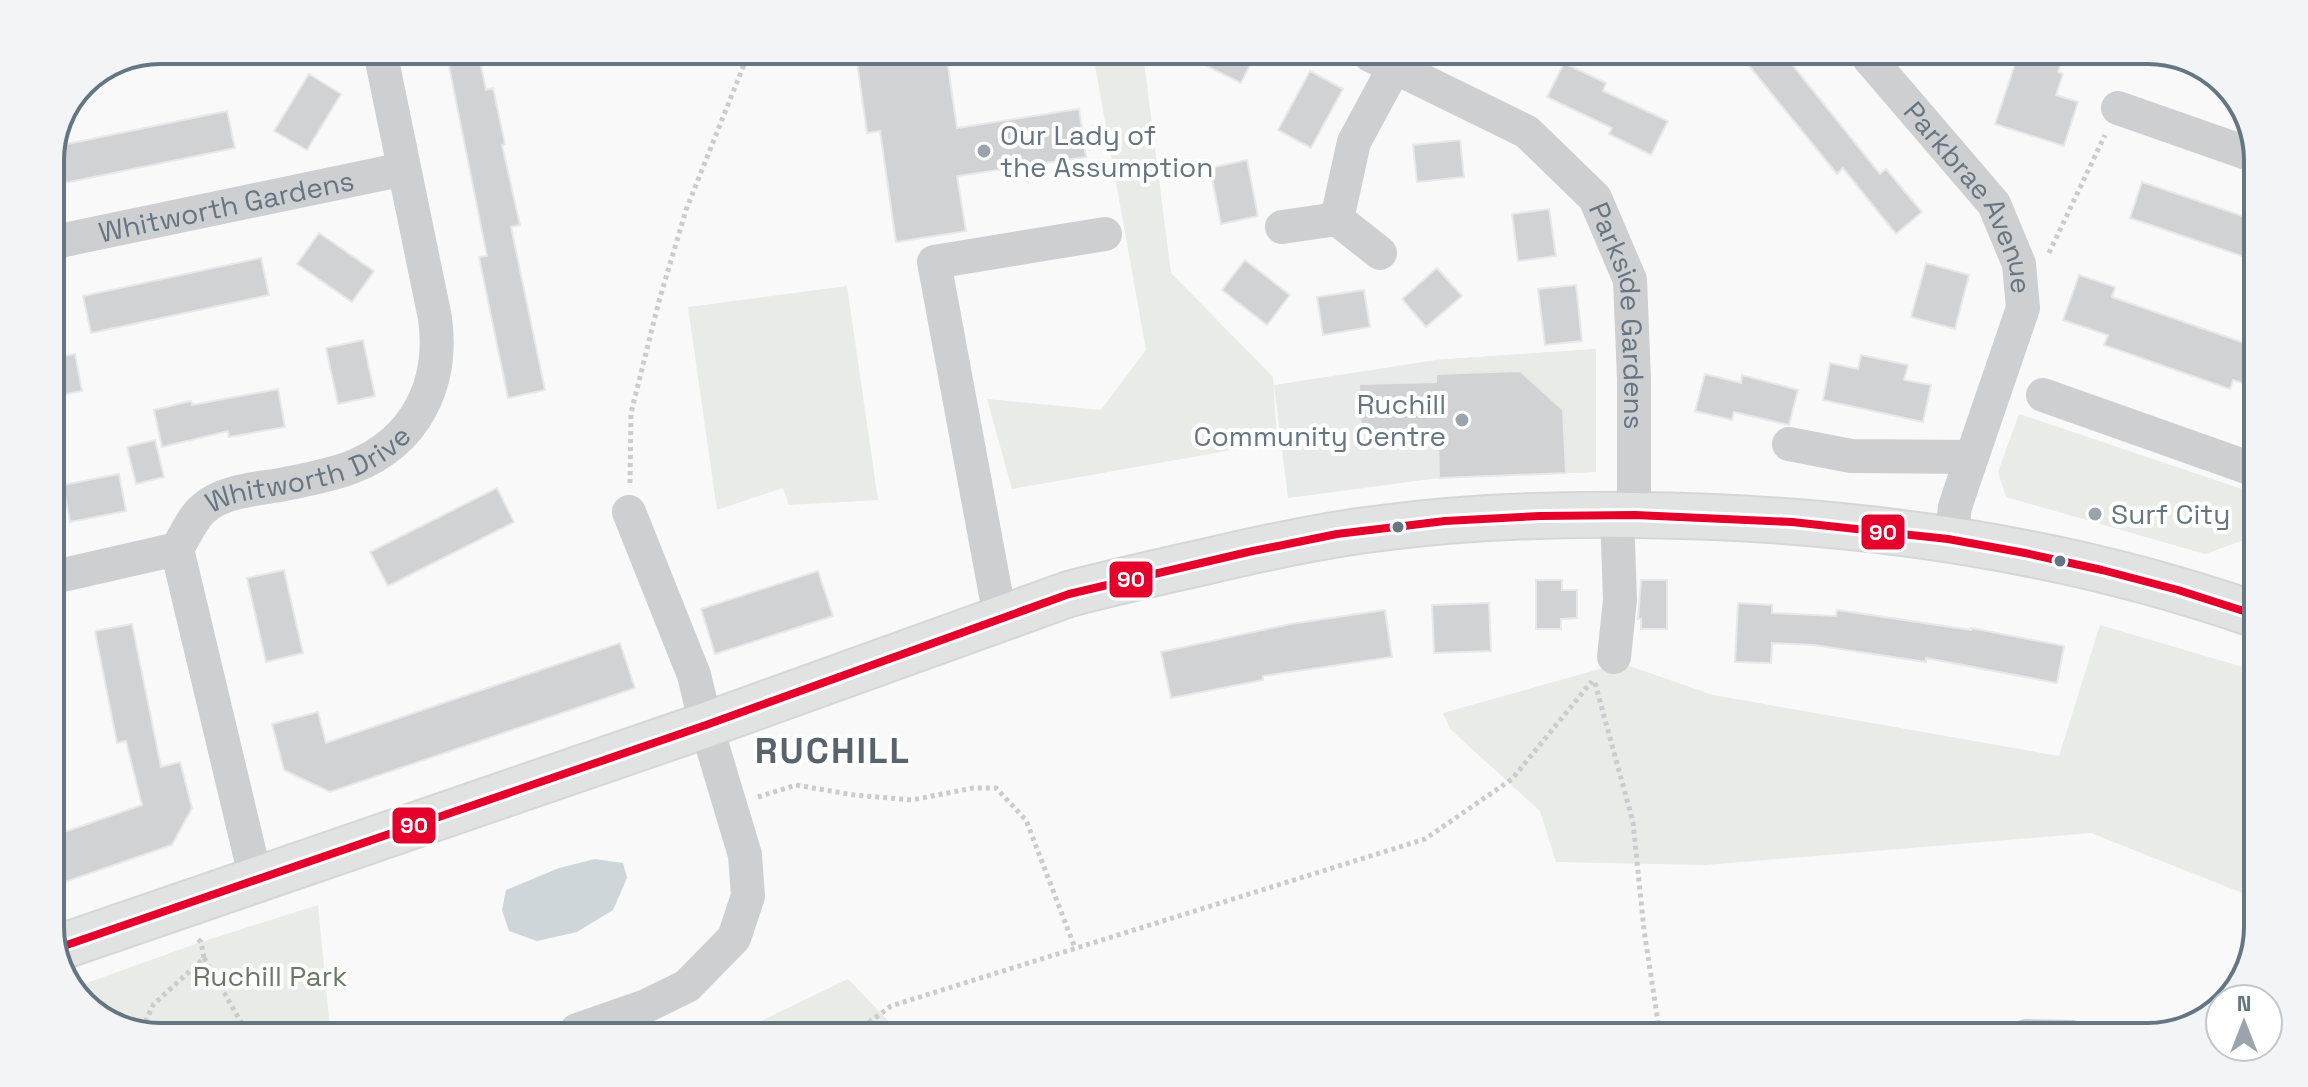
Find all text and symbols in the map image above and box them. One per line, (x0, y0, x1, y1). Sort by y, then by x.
street label: Parkbrae Avenue (1896, 94, 2040, 295)
place label: Our Lady of the Assumption (1000, 117, 1214, 185)
marker: Our Lady of the Assumption (975, 142, 993, 160)
street label: Whitworth Gardens (95, 162, 357, 250)
street label: Parkside Gardens (1581, 197, 1652, 429)
place label: Ruchill Community Centre (1194, 386, 1446, 454)
marker: Ruchill Community Centre (1453, 411, 1471, 429)
street label: Whitworth Drive (199, 418, 418, 520)
place label: Surf City (2111, 496, 2230, 532)
marker: Surf City (2086, 505, 2104, 523)
line badge: 90 (1860, 513, 1906, 551)
text: 90 (1869, 518, 1897, 546)
unlabelled marker (1390, 519, 1406, 535)
unlabelled marker (2052, 553, 2068, 569)
line badge: 90 (1108, 560, 1154, 599)
text: 90 (1117, 565, 1145, 593)
district label: RUCHILL (755, 728, 911, 774)
line badge: 90 (391, 806, 437, 845)
text: 90 (400, 811, 428, 839)
park label: Ruchill Park (193, 958, 347, 994)
north arrow (2204, 983, 2284, 1063)
text: N (2237, 989, 2251, 1017)

